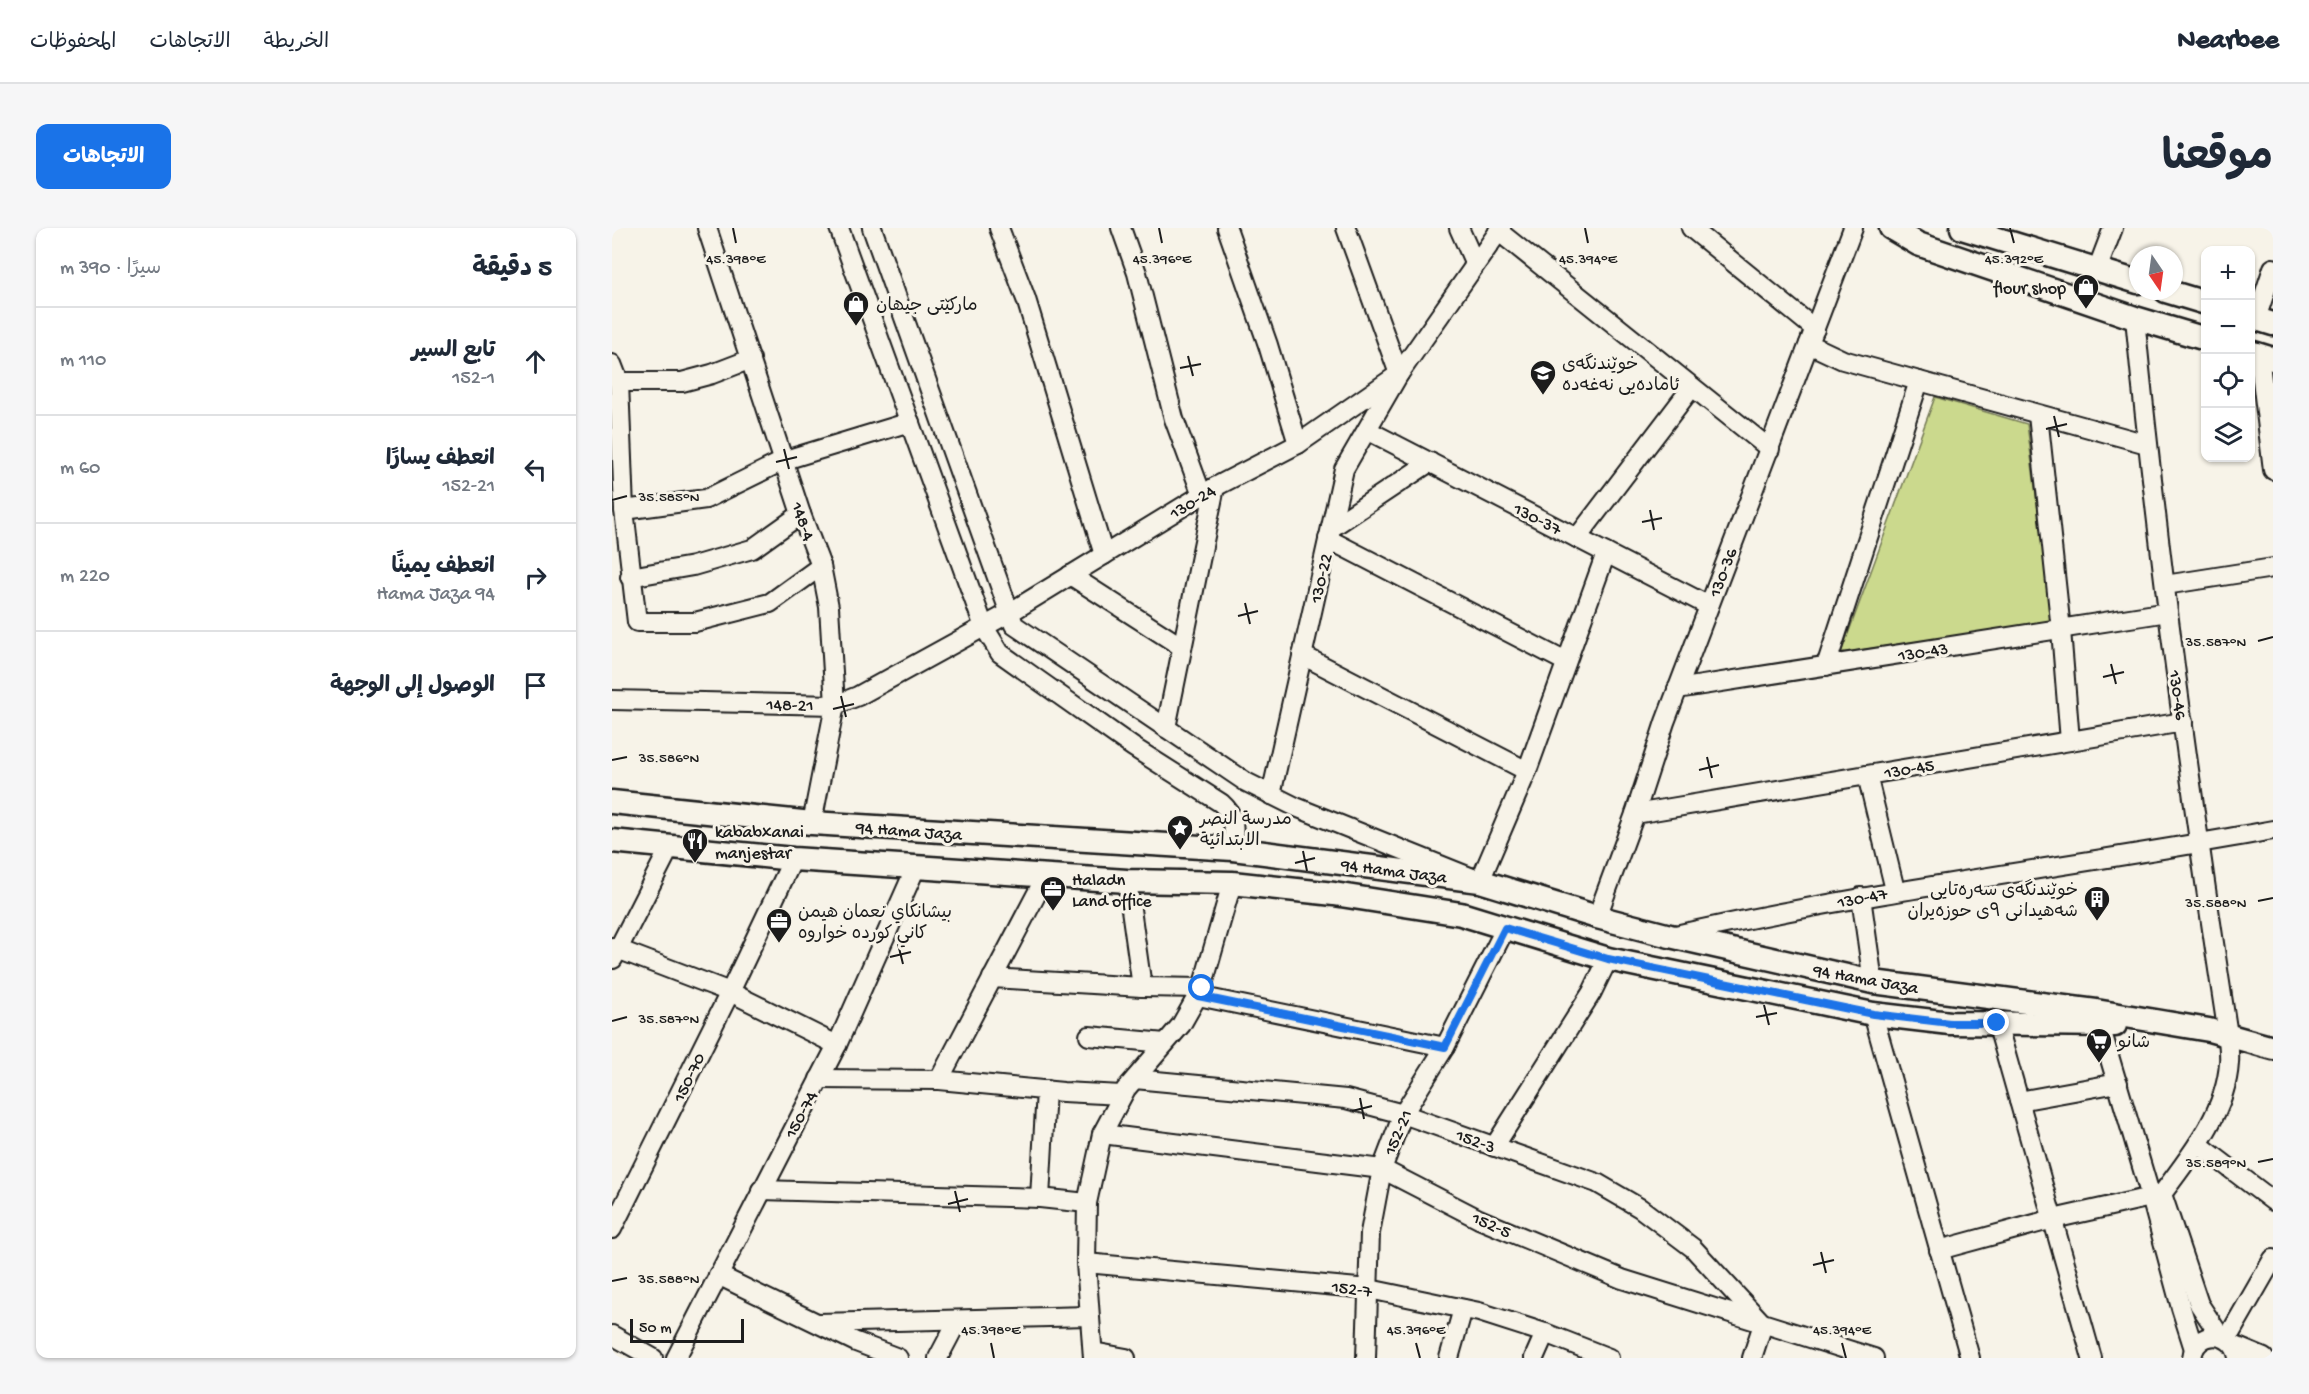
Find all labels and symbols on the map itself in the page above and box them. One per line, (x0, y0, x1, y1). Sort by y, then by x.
north arrow (2129, 246, 2183, 300)
text: 45.398°E (706, 251, 766, 269)
text: 45.396°E (1133, 251, 1192, 269)
text: 45.394°E (1559, 251, 1618, 269)
text: 45.392°E (1985, 251, 2044, 269)
shop icon: flour shop (2071, 272, 2101, 310)
place label: flour shop (1993, 279, 2066, 300)
shop icon: ماركێتی جیھان (841, 289, 871, 327)
place label: ماركێتی جیھان (876, 296, 978, 317)
place label: خوێندنگەی ئامادەیی نەغەدە (1562, 353, 1680, 397)
school or university icon: خوێندنگەی ئامادەیی نەغەدە (1528, 358, 1558, 396)
street label: 130-24 (1166, 481, 1220, 525)
text: 35.585°N (638, 489, 700, 507)
street label: 148-4 (785, 499, 818, 545)
street label: 130-37 (1508, 499, 1565, 541)
street label: 130-36 (1705, 545, 1744, 601)
street label: 130-22 (1306, 552, 1338, 606)
text: 35.587°N (2185, 634, 2247, 652)
street label: 130-43 (1896, 639, 1950, 668)
street label: 130-46 (2162, 668, 2191, 722)
street label: 148-21 (765, 696, 814, 717)
text: 35.586°N (638, 750, 700, 768)
street label: 130-45 (1882, 756, 1936, 785)
place label: مدرسة النصر الابتدائية (1198, 810, 1292, 852)
place icon: مدرسة النصر الابتدائية (1165, 813, 1195, 851)
street label: 94 Hama Jaza (854, 818, 964, 847)
place label: kababxanai manjestar (715, 823, 804, 865)
restaurant icon: kababxanai manjestar (680, 826, 710, 864)
street label: 94 Hama Jaza (1339, 855, 1449, 890)
place label: Haladn Land office (1072, 871, 1152, 913)
office icon: Haladn Land office (1038, 874, 1068, 912)
place label: خوێندنگەی سەرەتایی شەهیدانی ٩ی حوزەیران (1907, 879, 2078, 923)
street label: 130-47 (1835, 884, 1890, 915)
building icon: خوێندنگەی سەرەتایی شەهیدانی ٩ی حوزەیران (2082, 884, 2112, 922)
text: 35.588°N (2184, 895, 2247, 913)
place label: بيشانكاي نعمان هيمن كاني كورده خواروه (798, 903, 952, 948)
office icon: بيشانكاي نعمان هيمن كاني كورده خواروه (764, 906, 794, 944)
street label: 94 Hama Jaza (1810, 961, 1921, 1000)
route start (1188, 974, 1214, 1000)
route end (1983, 1009, 2009, 1035)
text: 35.587°N (638, 1011, 700, 1029)
supermarket icon: شانو (2084, 1026, 2114, 1064)
place label: شانو (2116, 1033, 2150, 1054)
street label: 150-70 (669, 1050, 711, 1107)
street label: 150-74 (781, 1088, 824, 1143)
street label: 152-21 (1380, 1107, 1418, 1160)
street label: 152-3 (1452, 1125, 1498, 1159)
text: 35.589°N (2185, 1155, 2246, 1173)
street label: 152-5 (1467, 1208, 1514, 1244)
text: 35.588°N (637, 1271, 700, 1289)
street label: 152-7 (1329, 1277, 1374, 1303)
scale bar (630, 1316, 744, 1344)
text: 45.398°E (961, 1322, 1021, 1340)
text: 45.396°E (1387, 1322, 1446, 1340)
text: 45.394°E (1813, 1322, 1872, 1340)

